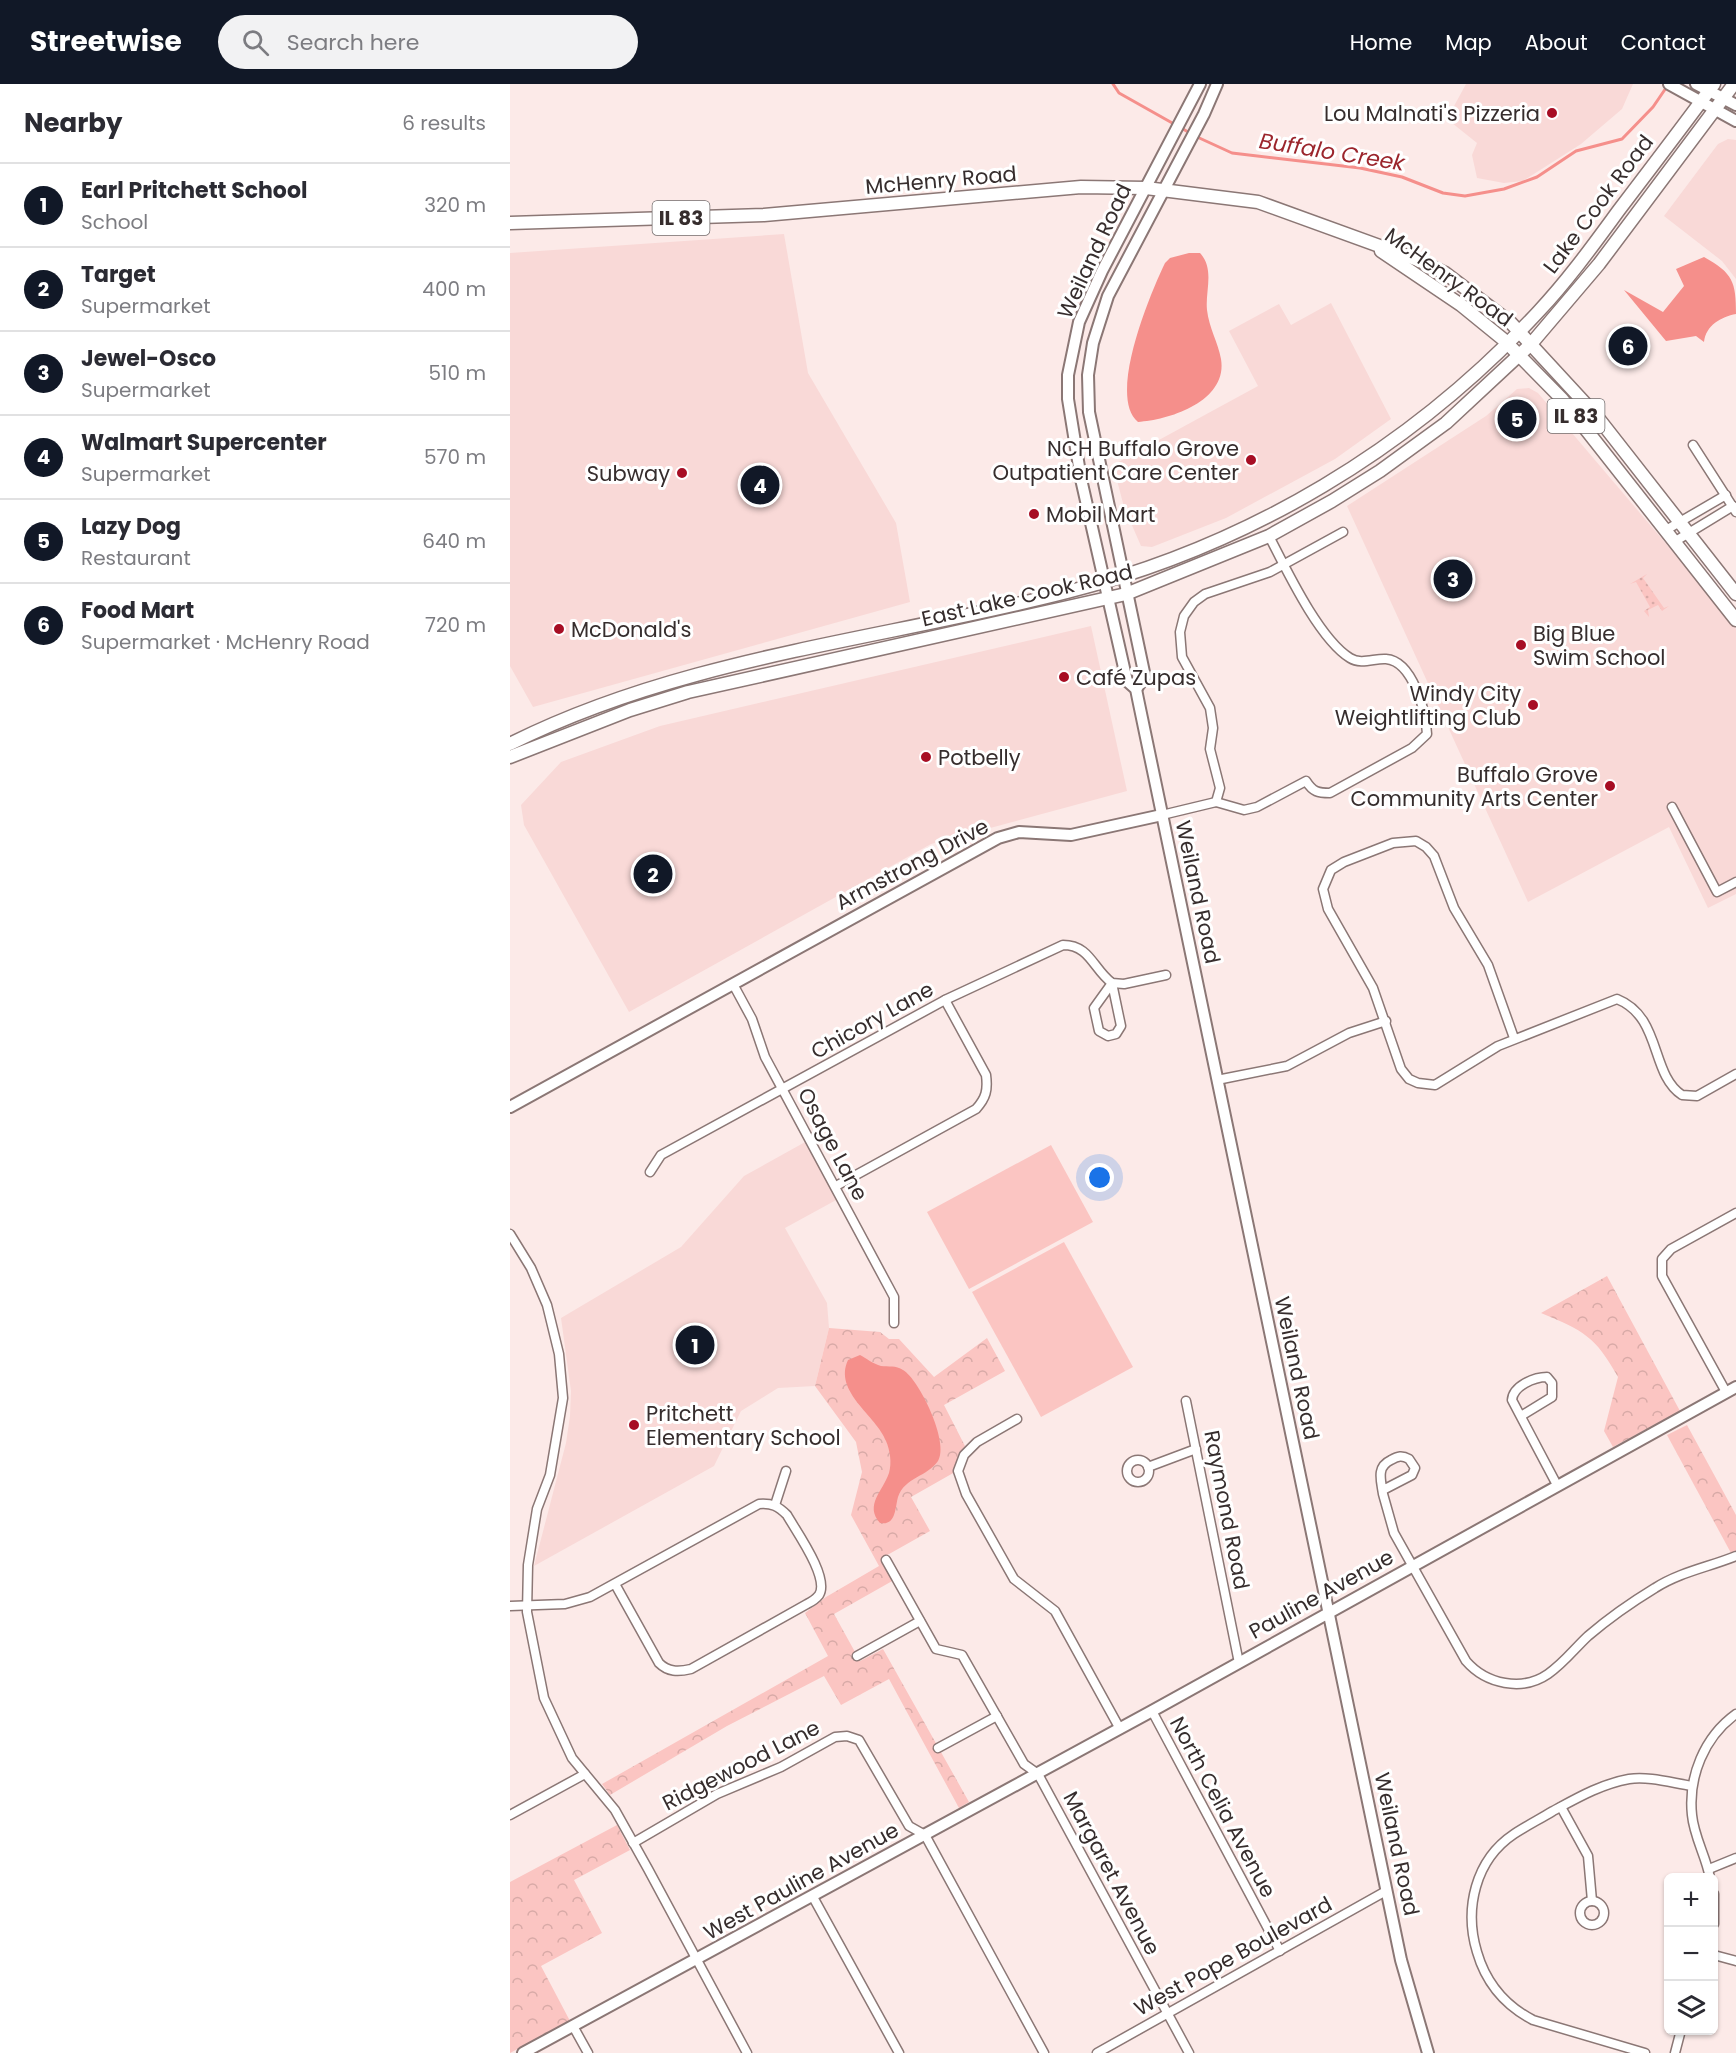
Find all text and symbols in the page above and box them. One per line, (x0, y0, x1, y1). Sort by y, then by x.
search box (218, 15, 638, 69)
text: Streetwise (30, 22, 182, 61)
icon: search (239, 26, 272, 59)
text: Search here (287, 27, 419, 58)
text: Home (1350, 28, 1412, 57)
text: Map (1445, 28, 1492, 57)
text: About (1525, 28, 1588, 57)
text: Contact (1621, 28, 1706, 57)
place label: Lou Malnati's Pizzeria (1324, 99, 1540, 128)
text: Nearby (24, 105, 122, 141)
marker: Lou Malnati's Pizzeria (1545, 106, 1559, 120)
text: 6 results (402, 109, 486, 137)
water label: Buffalo Creek (1257, 125, 1409, 179)
street label: Lake Cook Road (1536, 129, 1660, 279)
street label: McHenry Road (864, 159, 1018, 201)
text: Earl Pritchett School (81, 175, 307, 206)
street label: Weiland Road (1050, 179, 1138, 323)
text: 1 (40, 191, 47, 219)
text: 320 m (424, 191, 486, 219)
road number: IL 83 (652, 201, 710, 235)
text: School (81, 208, 148, 236)
street label: McHenry Road (1379, 221, 1519, 333)
text: Target (81, 259, 156, 290)
text: 2 (38, 275, 49, 303)
text: 400 m (422, 275, 486, 303)
text: Supermarket (81, 292, 210, 320)
pin: 6 (1608, 324, 1648, 368)
text: Jewel-Osco (81, 343, 216, 374)
text: 3 (37, 359, 50, 387)
text: 510 m (429, 359, 486, 387)
text: Supermarket (81, 376, 210, 404)
pin: 5 (1498, 396, 1536, 442)
road number: IL 83 (1548, 399, 1604, 433)
text: Walmart Supercenter (81, 427, 327, 458)
place label: NCH Buffalo Grove Outpatient Care Center (992, 434, 1239, 487)
text: 4 (37, 443, 50, 471)
text: 570 m (424, 443, 486, 471)
marker: NCH Buffalo Grove Outpatient Care Center (1244, 453, 1258, 467)
place label: Subway (587, 459, 670, 488)
text: Supermarket (81, 460, 210, 488)
pin: 4 (740, 462, 780, 508)
marker: Subway (675, 466, 689, 480)
place label: Mobil Mart (1046, 500, 1155, 529)
marker: Mobil Mart (1027, 507, 1041, 521)
text: Lazy Dog (81, 511, 181, 542)
text: 5 (37, 527, 50, 555)
text: 640 m (422, 527, 486, 555)
text: Restaurant (81, 544, 191, 572)
pin: 3 (1434, 556, 1472, 602)
street label: East Lake Cook Road (918, 557, 1136, 633)
text: Food Mart (81, 595, 194, 626)
text: 6 (37, 611, 50, 639)
text: 720 m (425, 611, 486, 639)
place label: McDonald's (571, 615, 691, 644)
place label: Big Blue Swim School (1533, 619, 1666, 672)
marker: McDonald's (552, 622, 566, 636)
text: Supermarket · McHenry Road (81, 628, 370, 656)
marker: Big Blue Swim School (1514, 638, 1528, 652)
place label: Café Zupas (1076, 663, 1196, 692)
marker: Café Zupas (1057, 670, 1071, 684)
place label: Windy City Weightlifting Club (1335, 679, 1521, 732)
marker: Windy City Weightlifting Club (1526, 698, 1540, 712)
place label: Potbelly (938, 743, 1021, 772)
marker: Potbelly (919, 750, 933, 764)
place label: Buffalo Grove Community Arts Center (1351, 760, 1598, 813)
marker: Buffalo Grove Community Arts Center (1603, 779, 1617, 793)
street label: Armstrong Drive (830, 811, 994, 917)
street label: Weiland Road (1169, 818, 1227, 966)
pin: 2 (634, 852, 672, 896)
street label: Chicory Lane (805, 974, 939, 1066)
street label: Osage Lane (791, 1082, 875, 1206)
your location (1085, 1163, 1114, 1192)
street label: Weiland Road (1268, 1294, 1326, 1442)
pin: 1 (676, 1322, 714, 1368)
place label: Pritchett Elementary School (646, 1399, 841, 1452)
marker: Pritchett Elementary School (627, 1418, 641, 1432)
street label: Raymond Road (1197, 1428, 1257, 1592)
street label: Pauline Avenue (1244, 1542, 1398, 1646)
street label: North Celia Avenue (1163, 1711, 1283, 1903)
street label: Ridgewood Lane (657, 1713, 825, 1817)
street label: Weiland Road (1368, 1770, 1426, 1918)
street label: Margaret Avenue (1057, 1786, 1167, 1960)
street label: West Pauline Avenue (698, 1815, 904, 1947)
map controls (1664, 1873, 1718, 2035)
button: + (1664, 1873, 1718, 1927)
street label: West Pope Boulevard (1129, 1889, 1337, 2023)
button: − (1664, 1927, 1718, 1981)
button: layers (1664, 1981, 1718, 2035)

